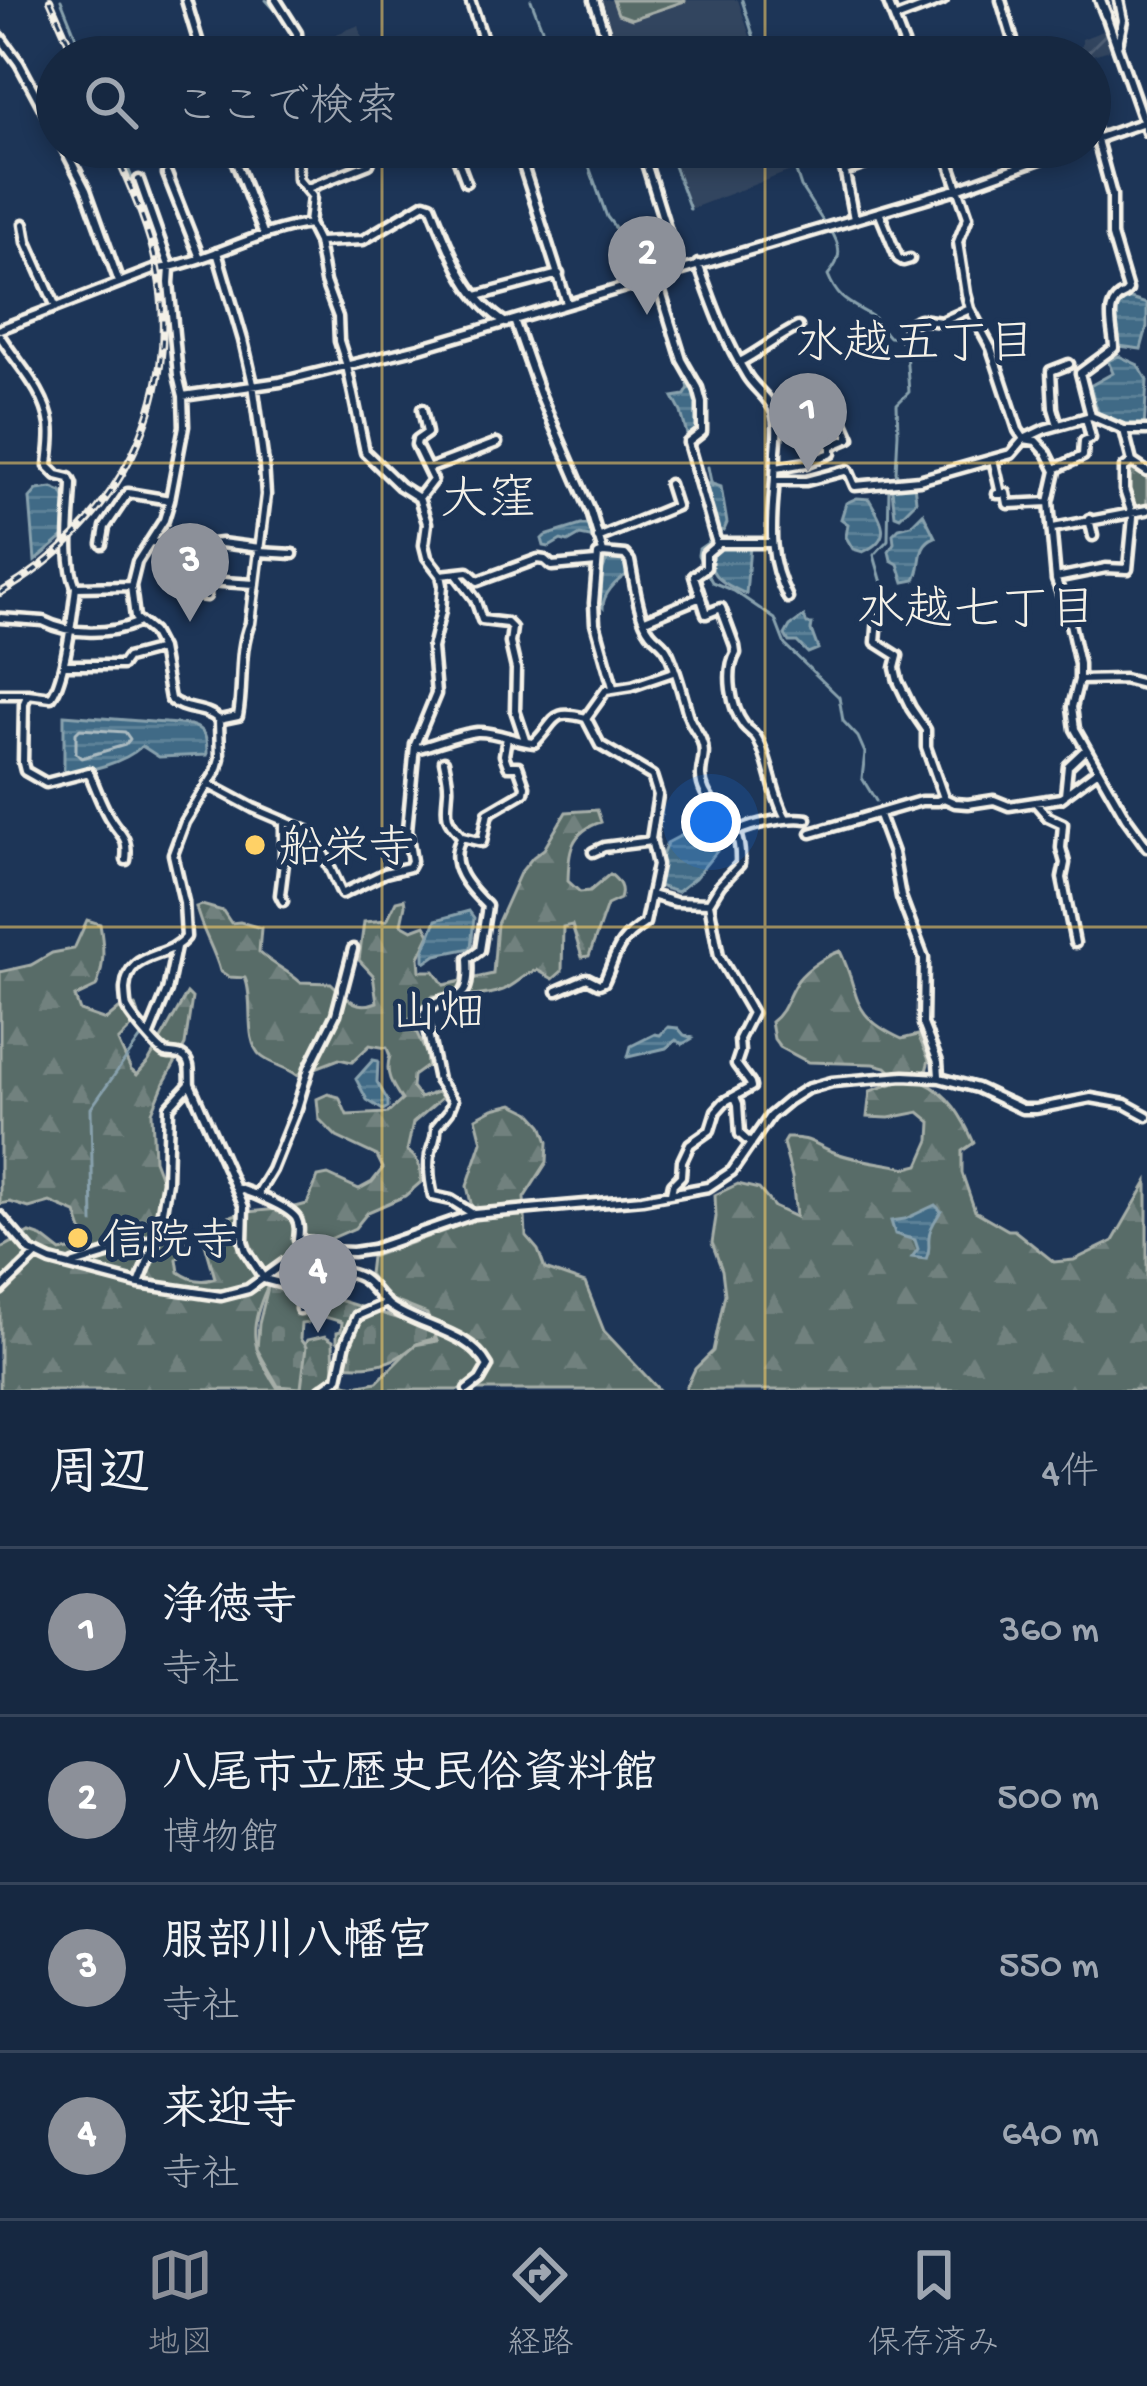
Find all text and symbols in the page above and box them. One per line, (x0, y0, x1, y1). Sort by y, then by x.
search box (36, 36, 1111, 168)
icon: search (78, 69, 144, 135)
text: ここで検索 (174, 84, 399, 137)
pin: 2 (608, 216, 686, 315)
district label: 水越五丁目 (796, 319, 1036, 377)
pin: 1 (769, 373, 847, 472)
district label: 大窪 (440, 473, 536, 533)
pin: 3 (151, 523, 229, 622)
district label: 水越七丁目 (857, 585, 1097, 643)
your location (681, 792, 741, 852)
place label: 船栄寺 (279, 824, 414, 879)
marker: 船栄寺 (242, 832, 268, 858)
district label: 山畑 (390, 990, 486, 1047)
place label: 信院寺 (102, 1217, 237, 1272)
marker: 信院寺 (65, 1225, 91, 1251)
pin: 4 (279, 1234, 357, 1333)
text: 周辺 (48, 1448, 150, 1508)
text: 4件 (1042, 1453, 1099, 1499)
text: 浄徳寺 (162, 1583, 297, 1636)
text: 1 (79, 1609, 95, 1655)
text: 360 m (1000, 1609, 1099, 1655)
text: 寺社 (162, 1651, 240, 1697)
text: 八尾市立歴史民俗資料館 (162, 1751, 657, 1804)
text: 2 (77, 1777, 97, 1823)
text: 500 m (997, 1777, 1099, 1823)
text: 博物館 (162, 1819, 279, 1865)
text: 服部川八幡宮 (162, 1919, 432, 1972)
text: 3 (77, 1945, 97, 1991)
text: 550 m (999, 1945, 1099, 1991)
text: 寺社 (162, 1987, 240, 2033)
text: 来迎寺 (162, 2087, 297, 2140)
text: 4 (78, 2113, 96, 2159)
text: 640 m (1002, 2113, 1099, 2159)
text: 寺社 (162, 2155, 240, 2201)
tab: 地図 (147, 2242, 213, 2365)
tab: 経路 (507, 2242, 573, 2365)
tab: 保存済み (868, 2242, 1000, 2365)

